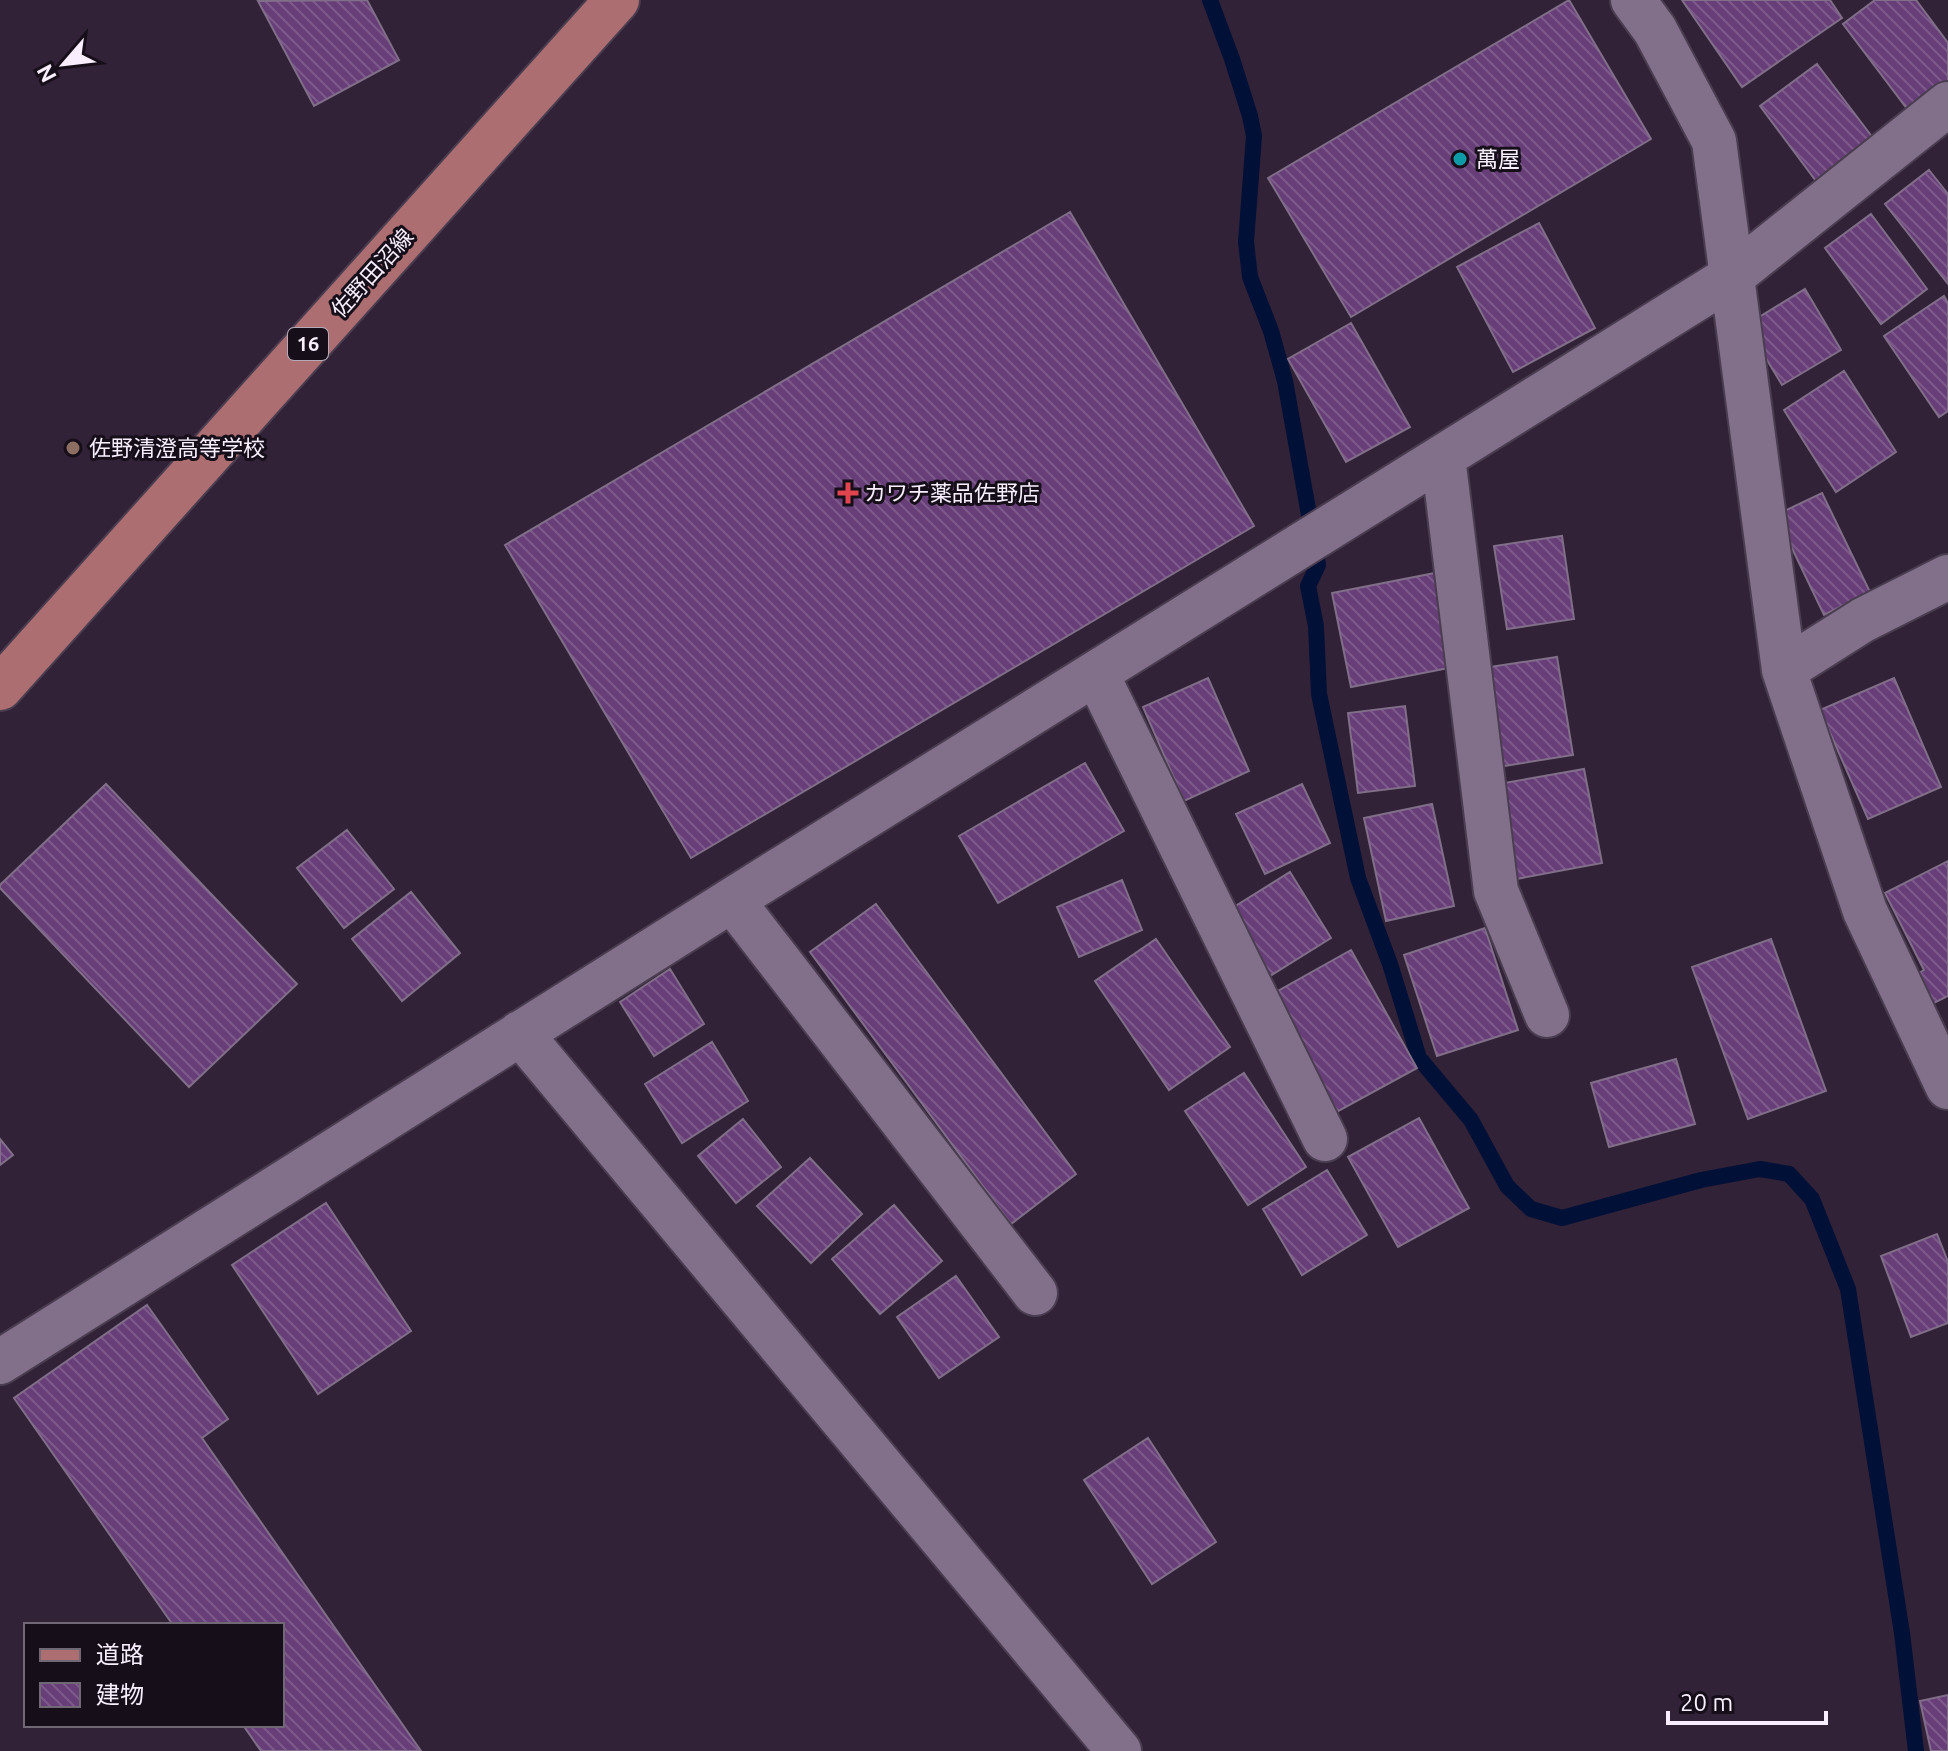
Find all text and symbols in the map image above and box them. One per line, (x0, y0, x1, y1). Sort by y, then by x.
north arrow (24, 24, 104, 104)
text: N (31, 61, 61, 87)
place label: 萬屋 (1476, 146, 1520, 171)
marker: 萬屋 (1451, 150, 1469, 168)
street label: 佐野田沼線 (326, 223, 418, 322)
road number: 16 (288, 328, 328, 360)
place label: 佐野清澄高等学校 (89, 435, 265, 460)
marker: 佐野清澄高等学校 (64, 439, 82, 457)
place label: カワチ薬品佐野店 (864, 480, 1040, 505)
marker: カワチ薬品佐野店 (839, 484, 857, 502)
legend (24, 1623, 284, 1727)
text: 道路 (96, 1641, 144, 1668)
scale bar (1668, 1675, 1826, 1725)
text: 建物 (96, 1681, 144, 1708)
text: 20 m (1680, 1689, 1733, 1716)

